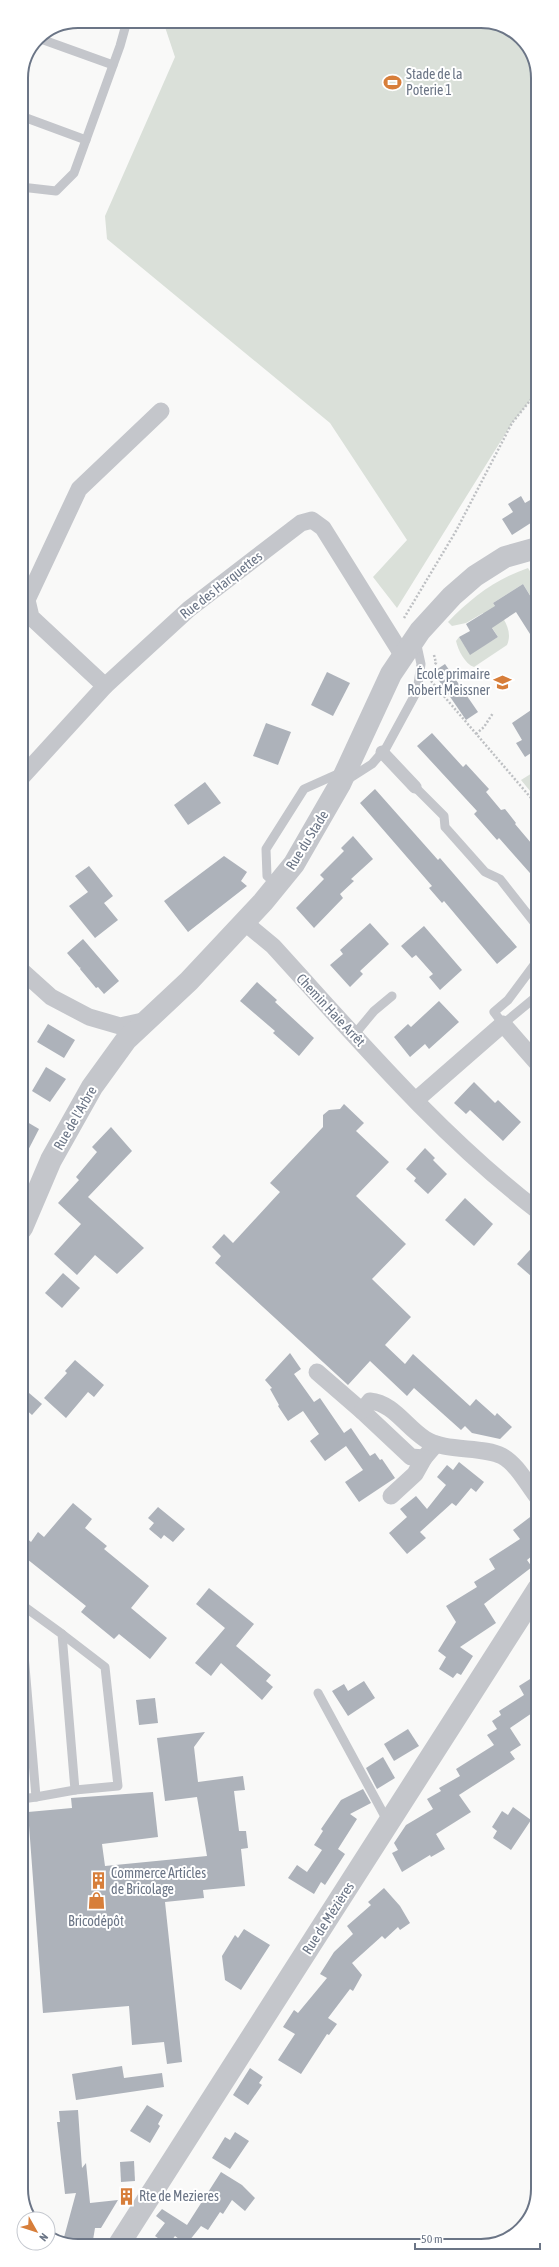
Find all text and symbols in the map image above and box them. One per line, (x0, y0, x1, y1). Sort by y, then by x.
place label: Stade de la Poterie 1 (406, 66, 462, 98)
sports icon: Stade de la Poterie 1 (383, 72, 403, 92)
street label: Rue des Harquettes (177, 548, 265, 622)
place label: École primaire Robert Meissner (407, 666, 491, 698)
school or university icon: École primaire Robert Meissner (493, 672, 513, 692)
street label: Rue du Stade (283, 807, 331, 873)
street label: Chemin Haie Arrêt (293, 970, 369, 1050)
street label: Rue de l'Arbre (50, 1083, 100, 1153)
place label: Commerce Articles de Bricolage (111, 1865, 206, 1897)
building icon: Commerce Articles de Bricolage (88, 1871, 108, 1891)
street label: Rue de Mézières (299, 1879, 357, 1957)
shop icon: Bricodépôt (86, 1891, 106, 1911)
place label: Bricodépôt (68, 1913, 124, 1929)
building icon: Rte de Mezieres (116, 2186, 136, 2206)
place label: Rte de Mezieres (139, 2188, 219, 2204)
north arrow (16, 2211, 56, 2251)
scale bar (415, 2225, 540, 2251)
text: N (37, 2231, 50, 2244)
text: 50 m (421, 2232, 443, 2246)

